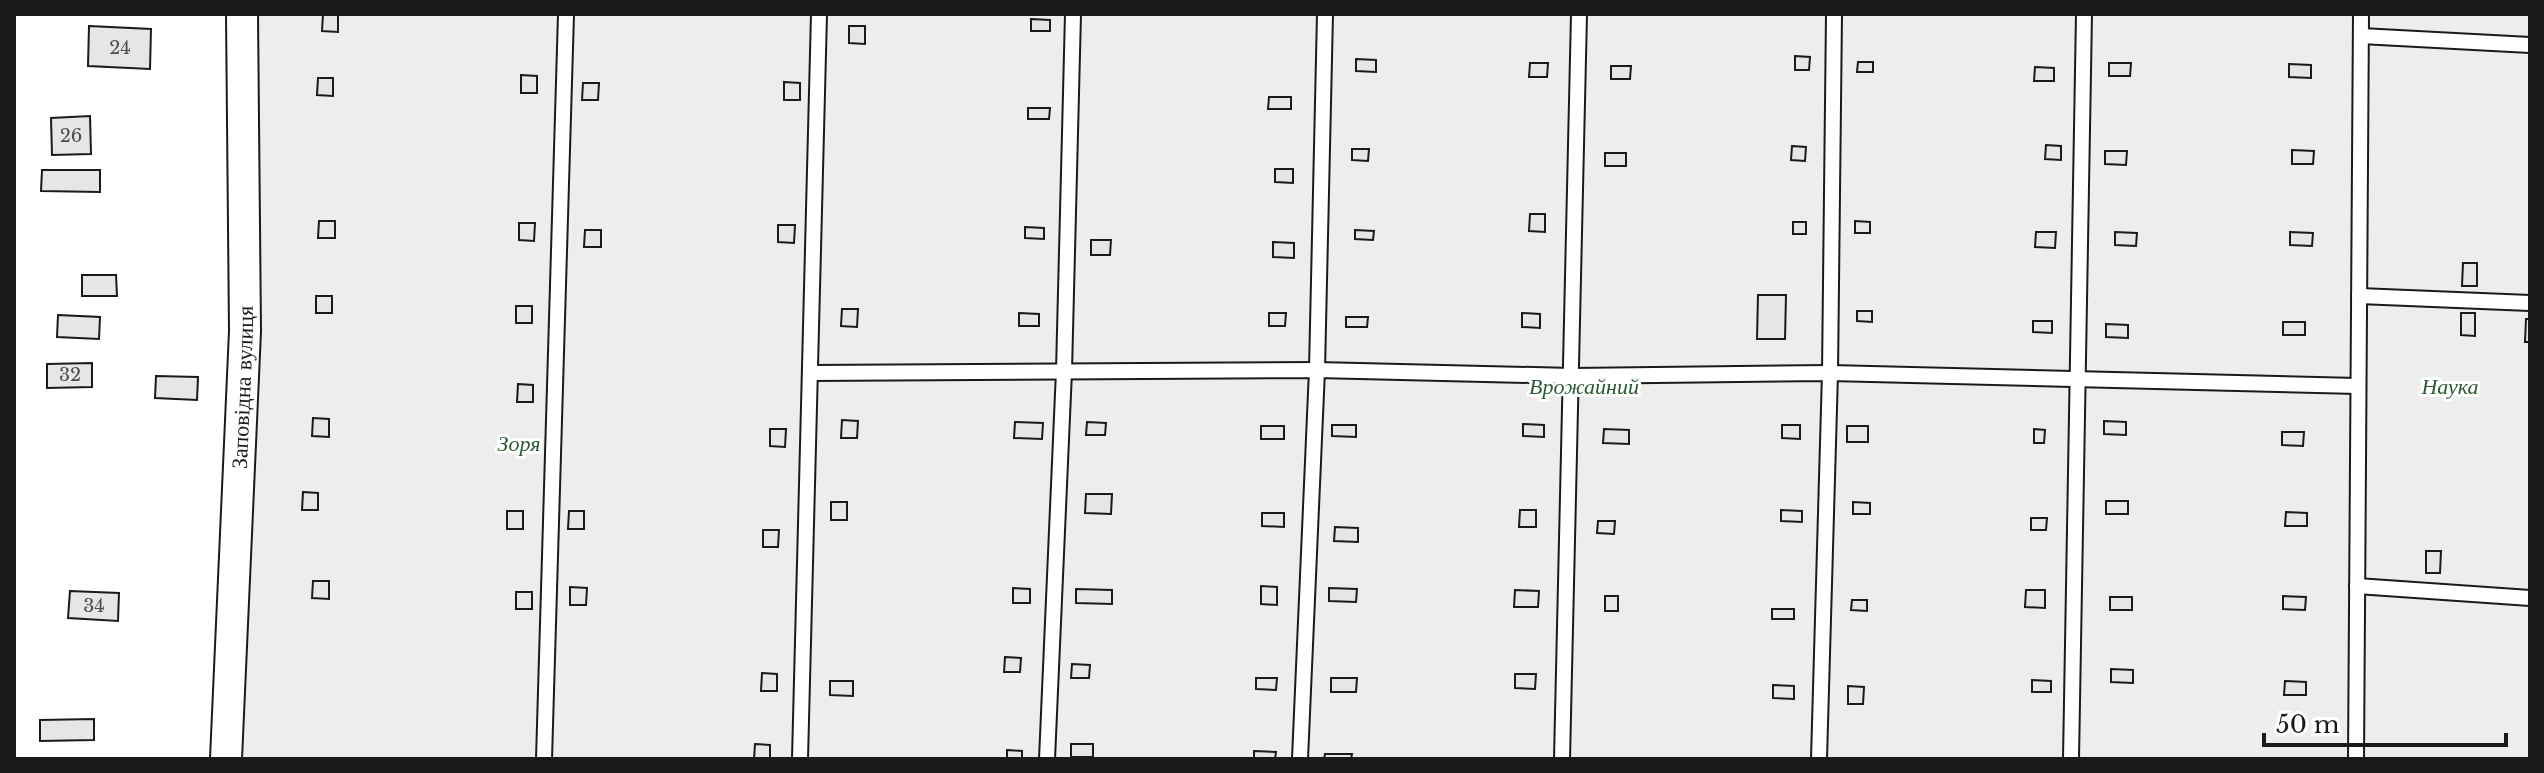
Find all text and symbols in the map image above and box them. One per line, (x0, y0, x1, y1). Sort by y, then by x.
house number: 24 (109, 37, 131, 59)
house number: 26 (60, 125, 82, 147)
street label: Заповідна вулиця (226, 306, 259, 470)
house number: 32 (59, 364, 81, 386)
park label: Врожайний (1529, 373, 1639, 400)
park label: Наука (2420, 373, 2479, 400)
park label: Зоря (498, 430, 540, 457)
house number: 34 (83, 595, 105, 617)
scale bar (2264, 697, 2506, 747)
text: 50 m (2276, 710, 2340, 739)

